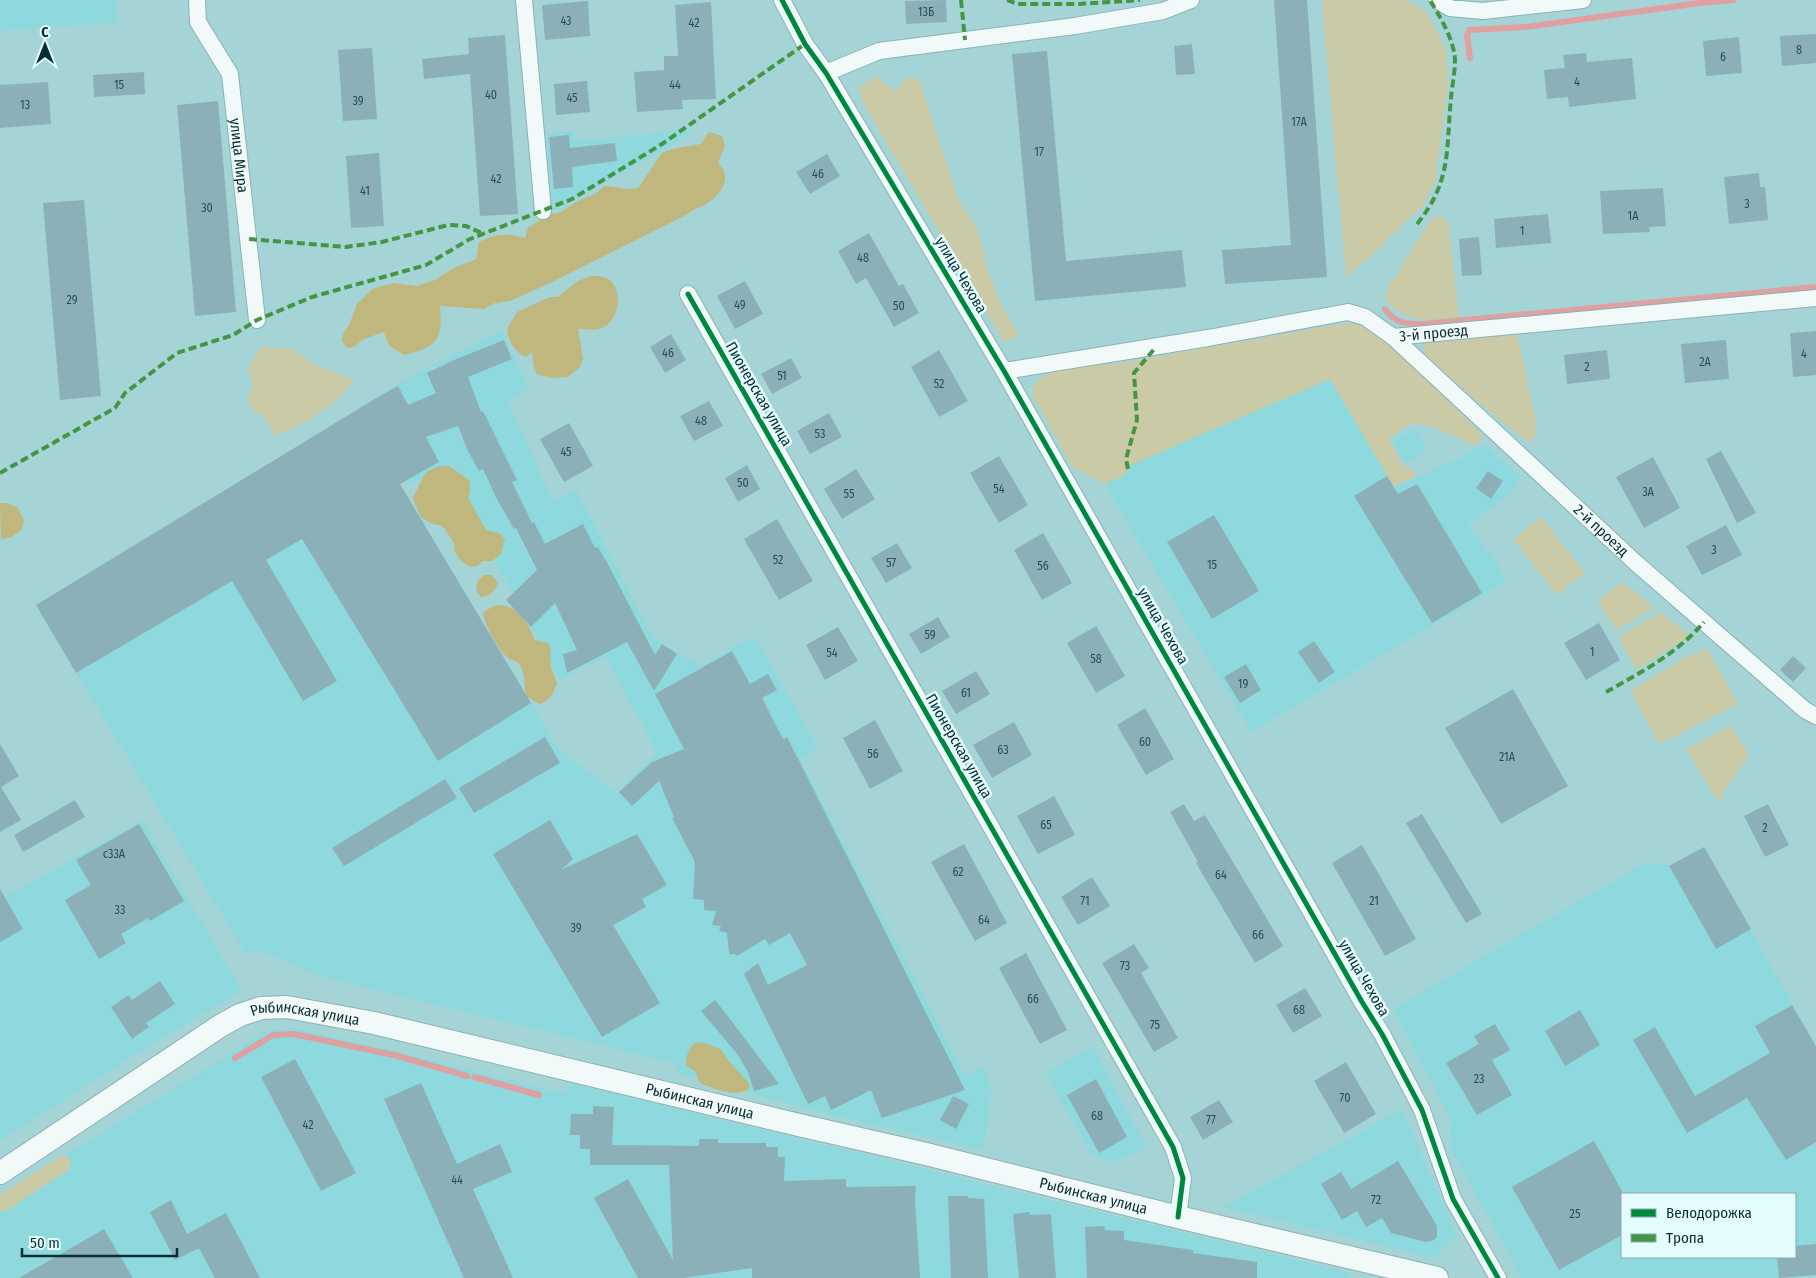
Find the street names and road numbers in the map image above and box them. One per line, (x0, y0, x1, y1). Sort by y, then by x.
street label: улица Мира (226, 117, 252, 194)
street label: улица Чехова (931, 234, 991, 316)
street label: 3-й проезд (1399, 321, 1469, 345)
street label: Пионерская улица (722, 339, 796, 449)
street label: 2-й проезд (1570, 500, 1632, 560)
street label: улица Чехова (1134, 584, 1192, 668)
street label: Пионерская улица (922, 691, 996, 801)
street label: улица Чехова (1335, 936, 1393, 1020)
street label: Рыбинская улица (248, 998, 361, 1029)
street label: Рыбинская улица (644, 1080, 756, 1123)
street label: Рыбинская улица (1038, 1174, 1149, 1218)

